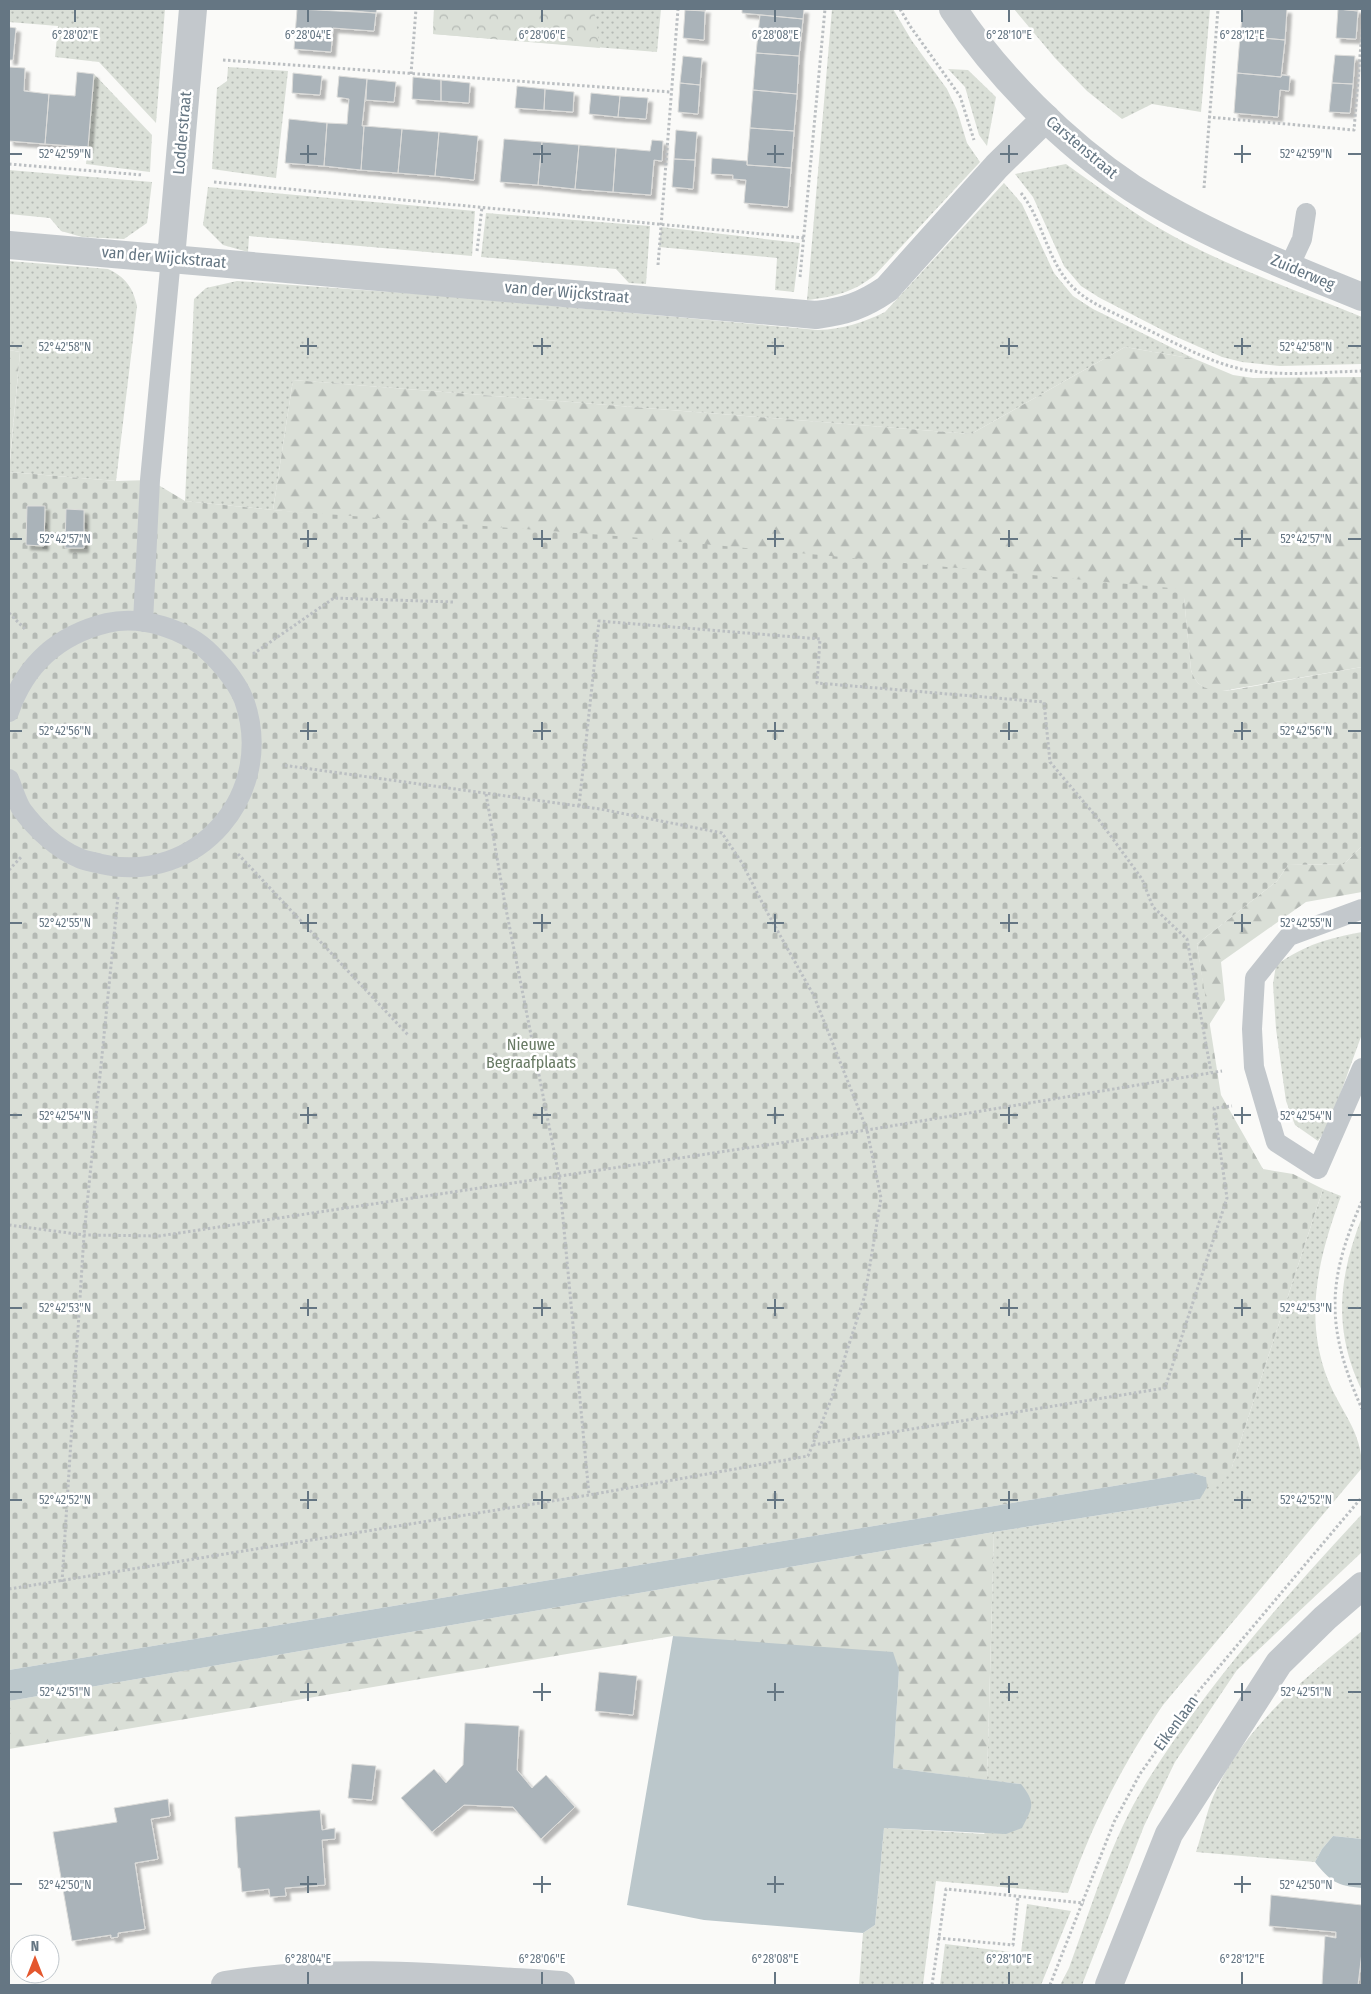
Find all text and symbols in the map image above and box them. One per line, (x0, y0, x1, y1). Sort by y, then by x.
text: 6°28'02"E (52, 28, 99, 42)
text: 6°28'04"E (285, 28, 332, 42)
text: 6°28'06"E (518, 28, 566, 42)
text: 6°28'08"E (751, 28, 799, 42)
text: 6°28'10"E (986, 28, 1032, 42)
text: 6°28'12"E (1219, 28, 1265, 42)
street label: Lodderstraat (169, 90, 195, 175)
street label: Carstenstraat (1042, 112, 1122, 183)
text: 52°42'59"N (39, 147, 91, 161)
text: 52°42'59"N (1280, 147, 1332, 161)
street label: van der Wijckstraat (101, 242, 228, 272)
street label: Zuiderweg (1268, 250, 1338, 294)
street label: van der Wijckstraat (504, 277, 631, 307)
text: 52°42'58"N (39, 340, 91, 354)
text: 52°42'58"N (1280, 340, 1332, 354)
text: 52°42'57"N (39, 532, 91, 546)
text: 52°42'57"N (1280, 532, 1332, 546)
text: 52°42'56"N (39, 724, 91, 738)
text: 52°42'56"N (1280, 724, 1332, 738)
text: 52°42'55"N (39, 916, 91, 930)
text: 52°42'55"N (1280, 916, 1332, 930)
park label: Nieuwe Begraafplaats (486, 1035, 576, 1072)
text: 52°42'54"N (39, 1109, 91, 1123)
text: 52°42'54"N (1280, 1109, 1332, 1123)
text: 52°42'53"N (39, 1301, 91, 1315)
text: 52°42'53"N (1280, 1301, 1332, 1315)
text: 52°42'52"N (39, 1493, 91, 1507)
text: 52°42'52"N (1280, 1493, 1332, 1507)
text: 52°42'51"N (39, 1685, 91, 1699)
text: 52°42'51"N (1280, 1685, 1332, 1699)
street label: Eikenlaan (1150, 1692, 1202, 1754)
text: 52°42'50"N (38, 1878, 92, 1892)
text: 52°42'50"N (1279, 1878, 1333, 1892)
north arrow (10, 1934, 60, 1984)
text: N (31, 1938, 39, 1955)
text: 6°28'04"E (285, 1952, 332, 1966)
text: 6°28'06"E (518, 1952, 566, 1966)
text: 6°28'08"E (751, 1952, 799, 1966)
text: 6°28'10"E (986, 1952, 1032, 1966)
text: 6°28'12"E (1219, 1952, 1265, 1966)

